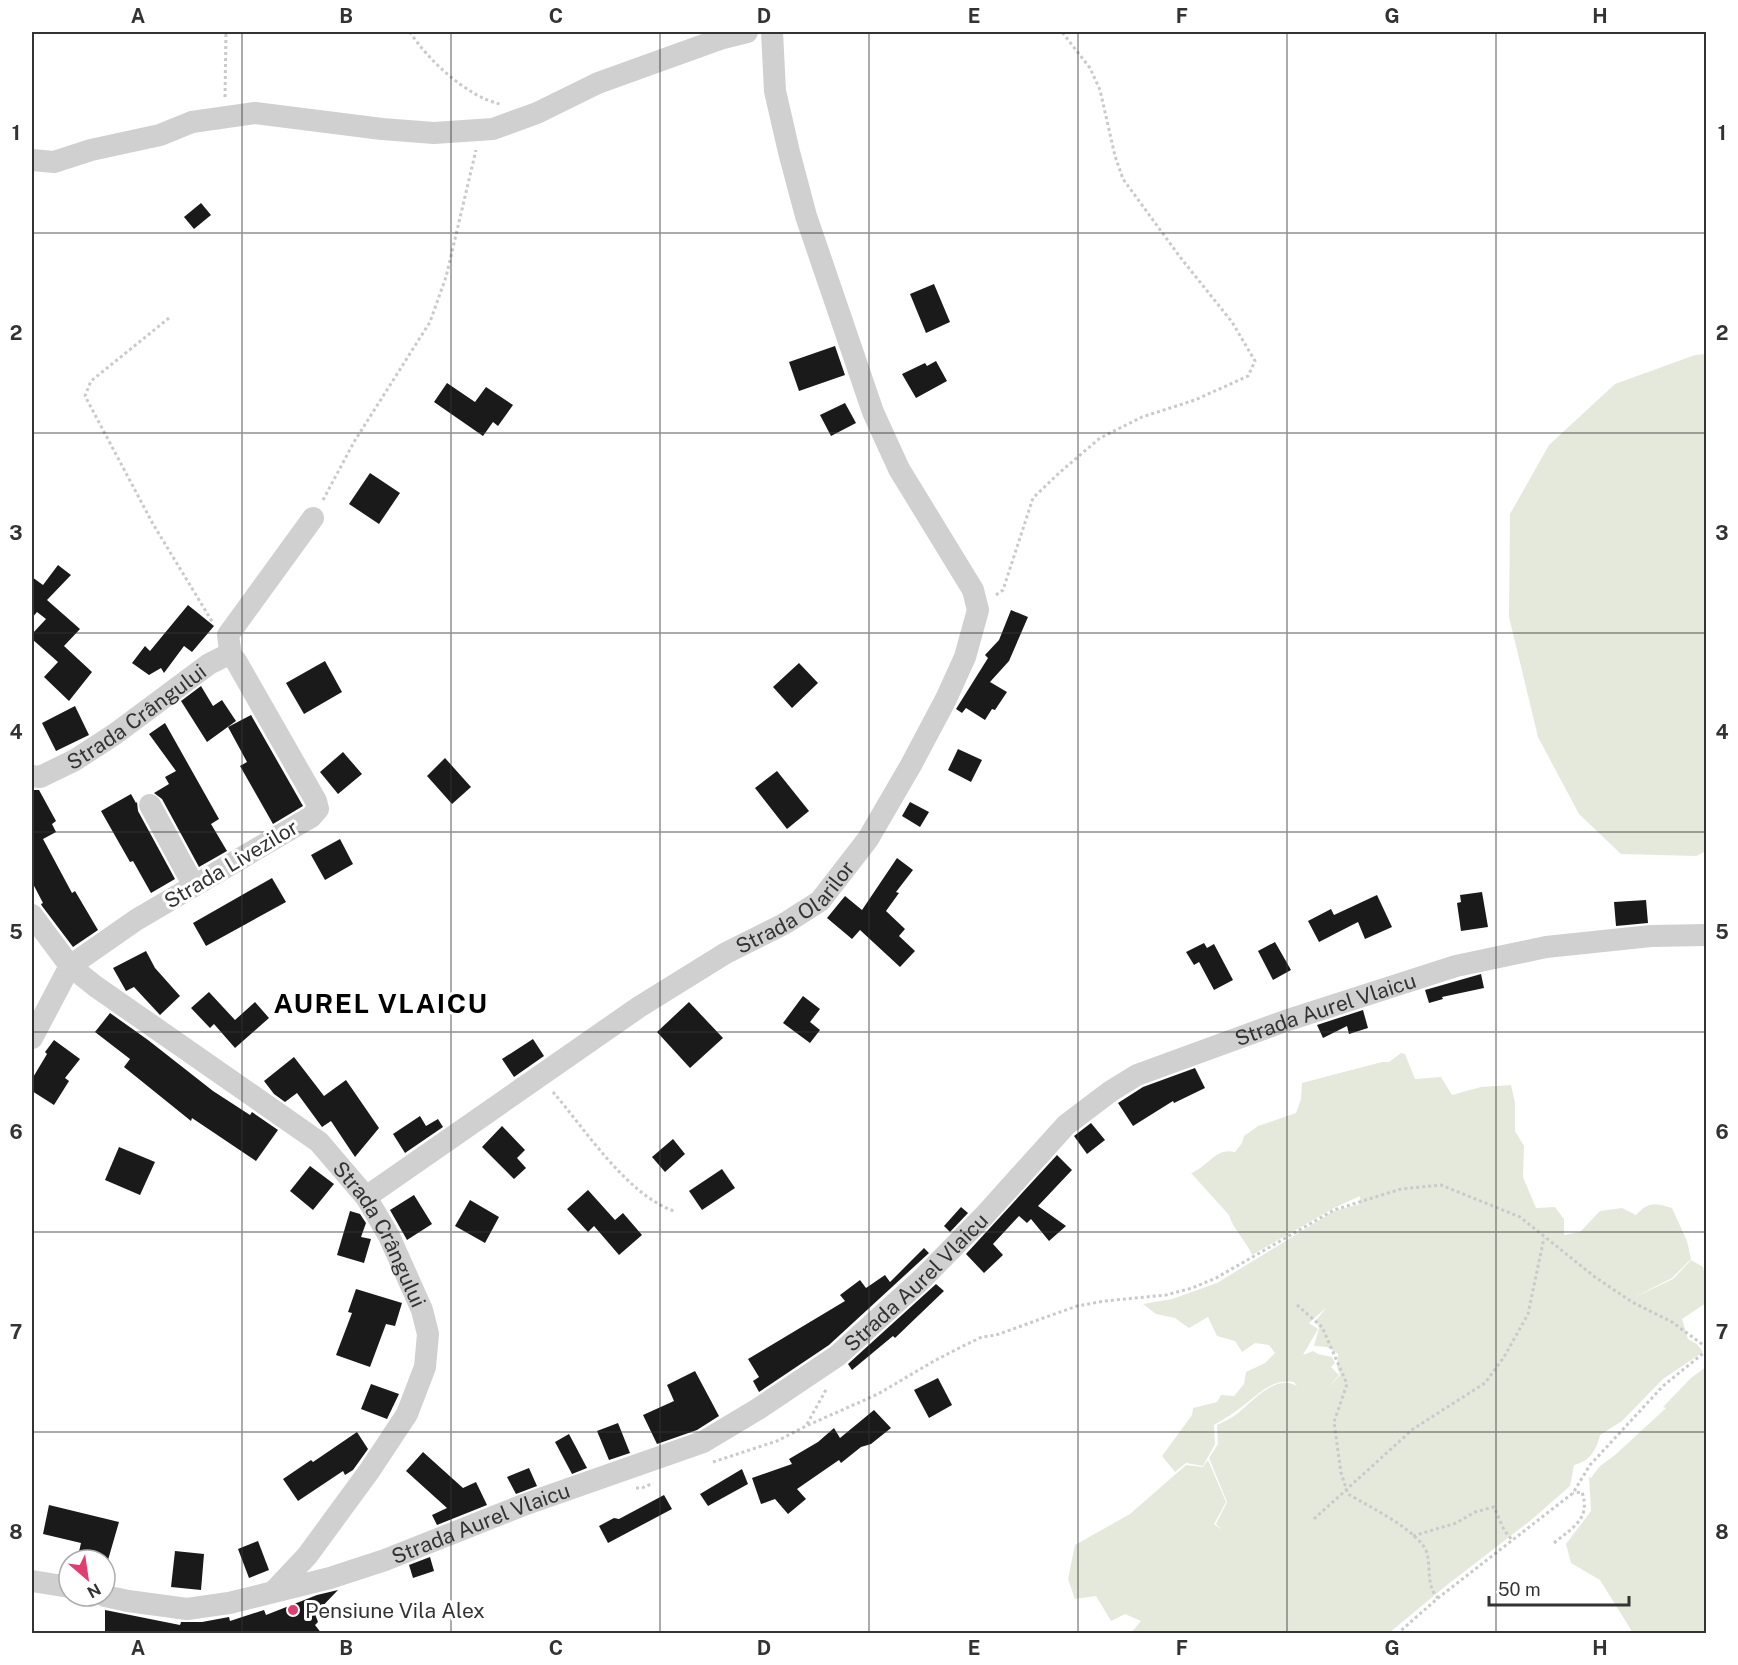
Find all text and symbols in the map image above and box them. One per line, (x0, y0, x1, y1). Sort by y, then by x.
text: A (131, 4, 145, 28)
text: B (339, 4, 353, 28)
text: C (549, 4, 563, 28)
text: D (757, 4, 771, 28)
text: E (968, 4, 980, 28)
text: F (1176, 4, 1188, 28)
text: G (1384, 4, 1400, 28)
text: H (1592, 4, 1608, 28)
text: 1 (12, 121, 20, 145)
text: 1 (1718, 121, 1726, 145)
text: 2 (10, 321, 22, 345)
text: 2 (1716, 321, 1728, 345)
text: 3 (9, 521, 23, 545)
text: 3 (1715, 521, 1729, 545)
street label: Strada Crângului (63, 658, 211, 775)
text: 4 (9, 720, 23, 744)
text: 4 (1715, 720, 1729, 744)
street label: Strada Livezilor (160, 814, 302, 914)
street label: Strada Olarilor (731, 855, 859, 959)
text: 5 (9, 920, 23, 944)
text: 5 (1715, 920, 1729, 944)
street label: Strada Aurel Vlaicu (1231, 967, 1419, 1051)
district label: AUREL VLAICU (273, 987, 489, 1019)
text: 6 (9, 1120, 23, 1144)
text: 6 (1715, 1120, 1729, 1144)
street label: Strada Crângului (328, 1156, 432, 1311)
street label: Strada Aurel Vlaicu (839, 1207, 993, 1356)
text: 7 (10, 1320, 22, 1344)
text: 7 (1716, 1320, 1728, 1344)
street label: Strada Aurel Vlaicu (388, 1477, 573, 1569)
text: 8 (9, 1520, 23, 1544)
text: 8 (1715, 1520, 1729, 1544)
north arrow (57, 1548, 117, 1608)
scale bar (1489, 1569, 1628, 1607)
text: N (84, 1579, 104, 1602)
text: 50 m (1498, 1579, 1541, 1600)
place label: Pensiune Vila Alex (305, 1598, 485, 1623)
marker: Pensiune Vila Alex (286, 1603, 300, 1617)
text: A (131, 1636, 145, 1660)
text: B (339, 1636, 353, 1660)
text: C (549, 1636, 563, 1660)
text: D (757, 1636, 771, 1660)
text: E (968, 1636, 980, 1660)
text: F (1176, 1636, 1188, 1660)
text: G (1384, 1636, 1400, 1660)
text: H (1592, 1636, 1608, 1660)

